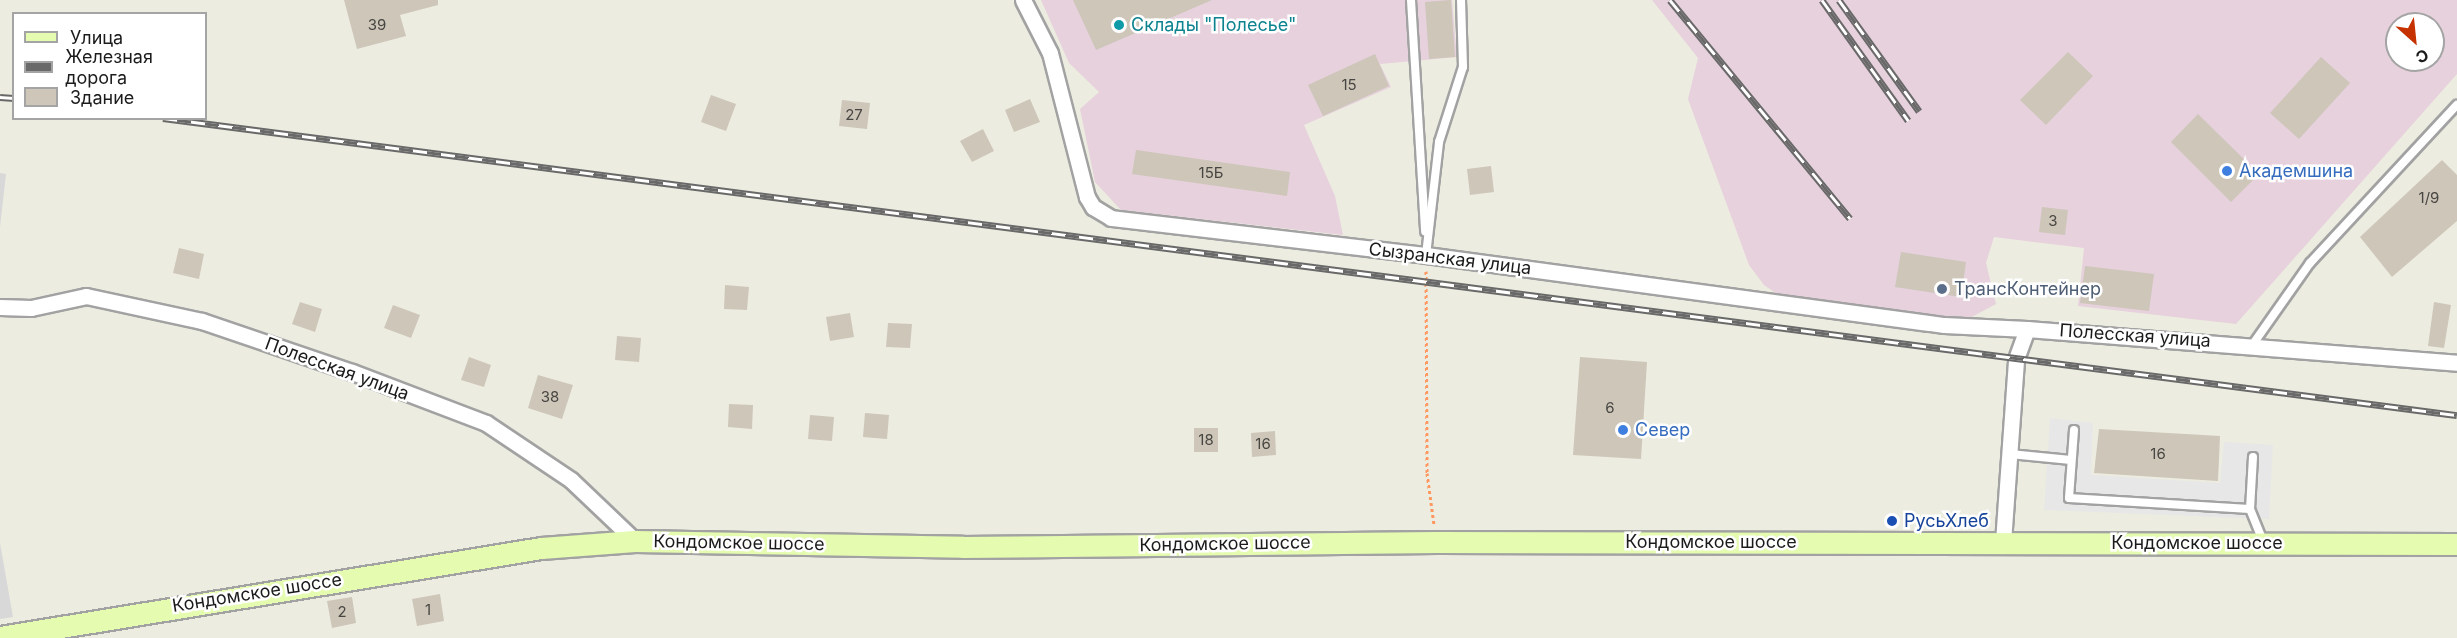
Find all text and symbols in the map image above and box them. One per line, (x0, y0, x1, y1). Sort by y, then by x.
legend (12, 12, 207, 120)
north arrow (2385, 12, 2445, 72)
place label: Склады "Полесье" (1131, 14, 1296, 36)
house number: 39 (368, 16, 386, 34)
marker: Склады "Полесье" (1112, 18, 1126, 32)
text: Улица (70, 27, 123, 48)
text: С (2412, 45, 2432, 68)
text: Железная дорога (65, 46, 153, 88)
house number: 15 (1341, 76, 1357, 94)
text: Здание (70, 87, 134, 108)
house number: 27 (845, 106, 863, 124)
place label: Академшина (2239, 160, 2353, 182)
house number: 15Б (1199, 164, 1223, 182)
marker: Академшина (2220, 164, 2234, 178)
house number: 1/9 (2419, 189, 2439, 207)
house number: 3 (2048, 212, 2058, 230)
street label: Сызранская улица (1368, 238, 1532, 280)
place label: ТрансКонтейнер (1954, 278, 2101, 300)
marker: ТрансКонтейнер (1935, 282, 1949, 296)
street label: Полесская улица (2059, 320, 2211, 352)
street label: Полесская улица (262, 333, 412, 405)
house number: 38 (541, 388, 559, 406)
house number: 6 (1605, 399, 1615, 417)
place label: Север (1635, 419, 1690, 441)
marker: Север (1616, 423, 1630, 437)
house number: 18 (1198, 431, 1214, 449)
house number: 16 (1255, 435, 1271, 453)
house number: 16 (2150, 445, 2166, 463)
place label: РусьХлеб (1904, 510, 1989, 532)
marker: РусьХлеб (1885, 514, 1899, 528)
street label: Кондомское шоссе (653, 531, 825, 555)
street label: Кондомское шоссе (1625, 531, 1797, 553)
street label: Кондомское шоссе (1139, 532, 1311, 556)
street label: Кондомское шоссе (2111, 532, 2283, 554)
street label: Кондомское шоссе (171, 569, 343, 617)
house number: 1 (425, 601, 431, 619)
house number: 2 (337, 603, 347, 621)

